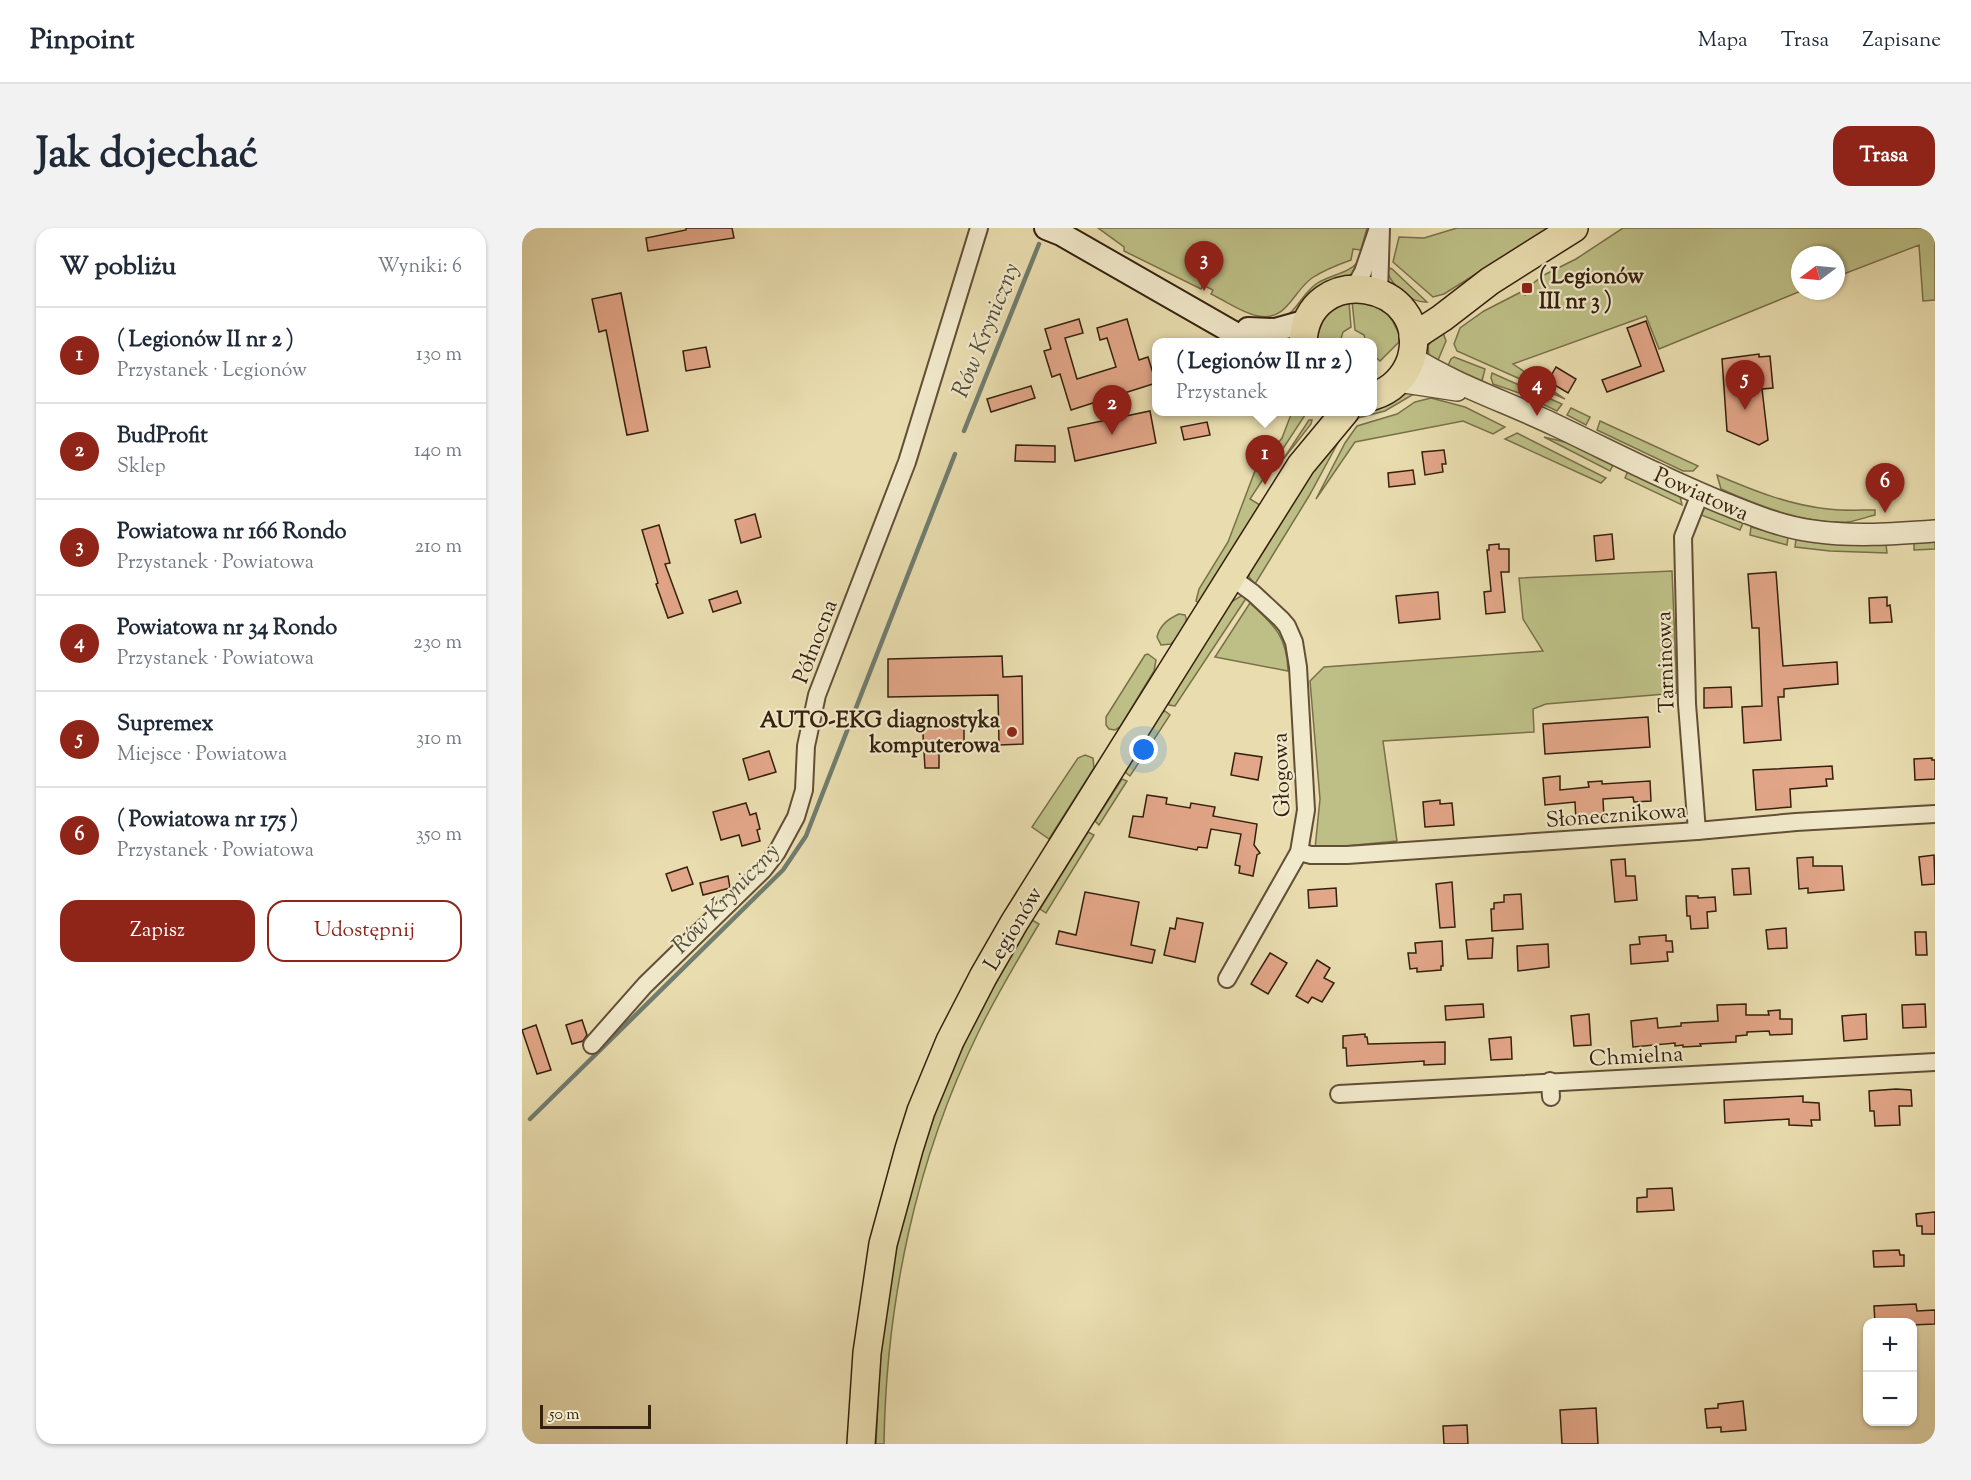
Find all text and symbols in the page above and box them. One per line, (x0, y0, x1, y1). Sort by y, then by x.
text: Pinpoint (30, 21, 134, 61)
text: Mapa (1698, 26, 1748, 56)
text: Trasa (1781, 26, 1829, 56)
text: Zapisane (1862, 26, 1941, 56)
text: Jak dojechać (36, 126, 258, 186)
button: Trasa (1833, 126, 1935, 186)
pin: 3 (1184, 242, 1224, 291)
north arrow (1791, 246, 1845, 300)
text: W pobliżu (60, 249, 176, 286)
text: Wyniki: 6 (378, 253, 462, 282)
water label: Rów Kryniczny (944, 258, 1029, 403)
place label: ( Legionów III nr 3 ) (1539, 262, 1644, 319)
marker: ( Legionów III nr 3 ) (1520, 281, 1534, 295)
text: ( Legionów II nr 2 ) (117, 325, 294, 357)
popup (1152, 338, 1377, 416)
text: 1 (76, 341, 83, 370)
text: 130 m (416, 341, 462, 370)
text: ( Legionów II nr 2 ) (1176, 347, 1353, 379)
text: Przystanek · Legionów (117, 357, 307, 386)
pin: 5 (1726, 360, 1764, 410)
pin: 4 (1518, 366, 1556, 416)
text: Przystanek (1176, 379, 1268, 408)
pin: 2 (1092, 386, 1132, 435)
text: BudProfit (117, 421, 208, 453)
pin: 1 (1246, 436, 1284, 485)
text: 2 (75, 437, 84, 466)
text: 140 m (414, 437, 462, 466)
text: Sklep (117, 453, 166, 482)
street label: Powiatowa (1648, 461, 1753, 531)
pin: 6 (1866, 464, 1904, 513)
text: Powiatowa nr 166 Rondo (117, 517, 347, 549)
text: 3 (75, 533, 84, 562)
text: 210 m (415, 533, 462, 562)
text: Przystanek · Powiatowa (117, 549, 314, 578)
street label: Północna (786, 595, 847, 689)
street label: Tarninowa (1649, 611, 1685, 713)
text: Powiatowa nr 34 Rondo (117, 613, 337, 645)
text: 4 (74, 629, 85, 658)
text: 230 m (413, 629, 462, 658)
text: Przystanek · Powiatowa (117, 645, 314, 674)
place label: AUTO-EKG diagnostyka komputerowa (760, 706, 1001, 763)
text: Supremex (117, 709, 214, 741)
text: 5 (76, 725, 83, 754)
text: 310 m (416, 725, 462, 754)
marker: AUTO-EKG diagnostyka komputerowa (1005, 725, 1019, 739)
street label: Głogowa (1266, 732, 1300, 818)
your location (1129, 735, 1158, 764)
text: Miejsce · Powiatowa (117, 741, 287, 770)
street label: Słonecznikowa (1545, 796, 1688, 838)
text: ( Powiatowa nr 175 ) (117, 805, 298, 837)
text: 6 (75, 821, 84, 850)
text: 350 m (416, 821, 462, 850)
water label: Rów Kryniczny (665, 836, 788, 962)
text: Przystanek · Powiatowa (117, 837, 314, 866)
street label: Legionów (977, 881, 1053, 978)
button: Zapisz (60, 900, 255, 962)
button: Udostępnij (267, 900, 462, 962)
street label: Chmielna (1588, 1040, 1684, 1076)
map controls (1863, 1318, 1917, 1426)
button: + (1863, 1318, 1917, 1372)
button: − (1863, 1372, 1917, 1426)
scale bar (540, 1402, 651, 1430)
text: 50 m (549, 1404, 580, 1427)

